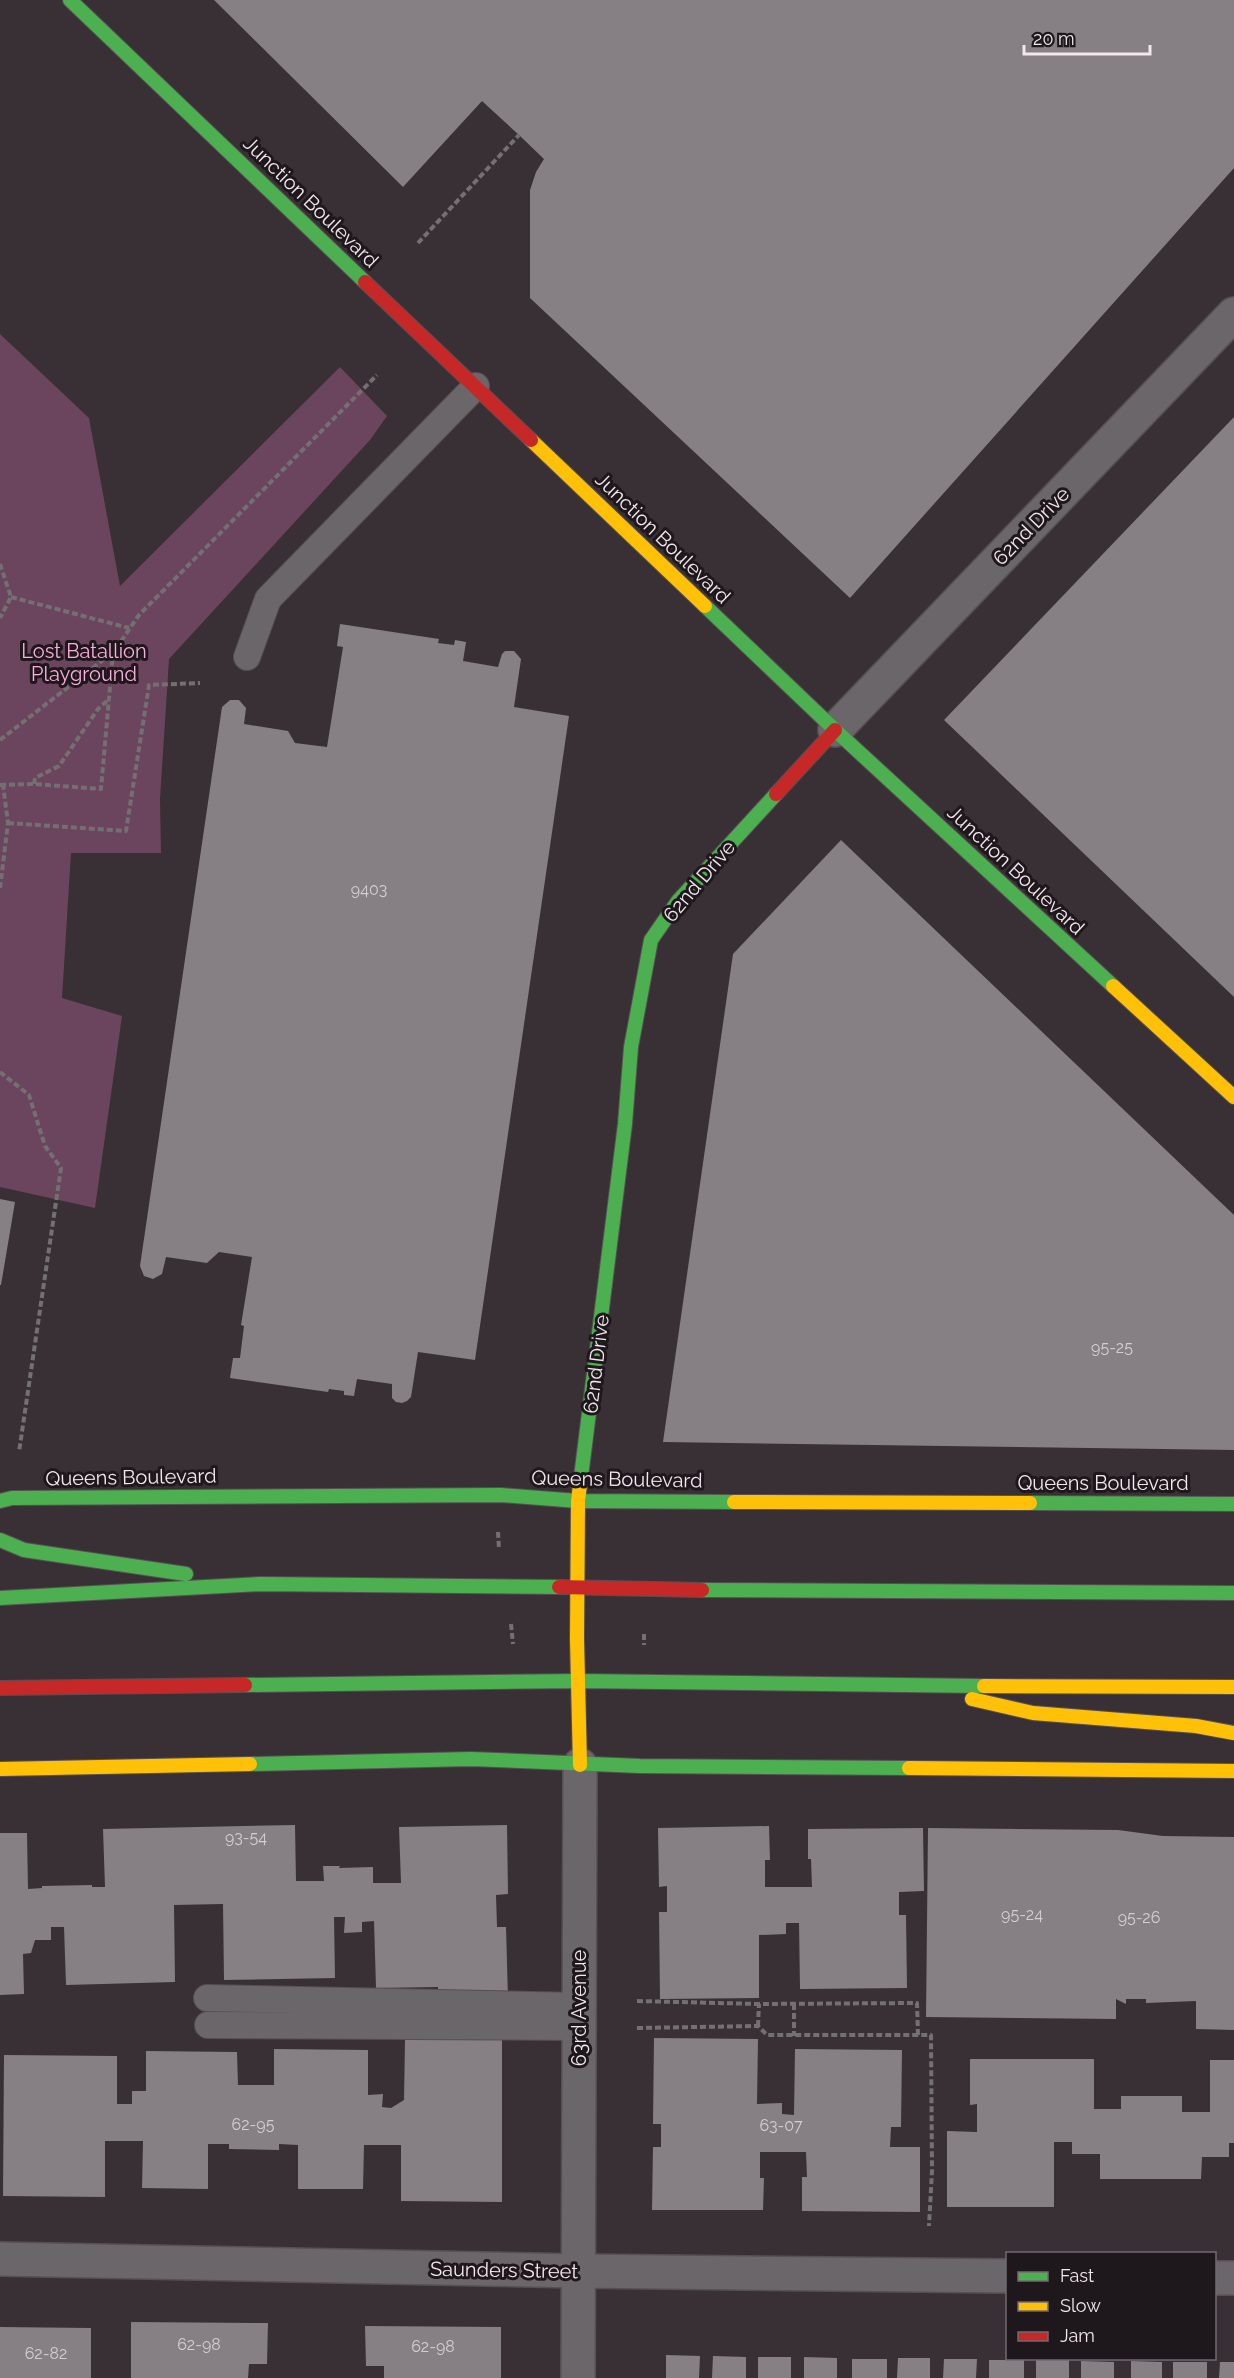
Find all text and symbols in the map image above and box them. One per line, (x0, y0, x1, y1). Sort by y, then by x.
scale bar (1024, 18, 1150, 56)
text: 20 m (1033, 28, 1075, 49)
street label: Junction Boulevard (239, 131, 383, 273)
street label: Junction Boulevard (591, 467, 735, 609)
street label: 62nd Drive (988, 482, 1074, 570)
park label: Lost Batallion Playground (21, 639, 147, 686)
street label: Junction Boulevard (943, 800, 1089, 940)
street label: 62nd Drive (658, 835, 740, 927)
house number: 9403 (351, 880, 387, 899)
street label: 62nd Drive (578, 1313, 614, 1415)
house number: 95-25 (1091, 1338, 1133, 1357)
street label: Queens Boulevard (45, 1464, 217, 1490)
street label: Queens Boulevard (531, 1466, 703, 1492)
street label: Queens Boulevard (1017, 1471, 1189, 1495)
house number: 93-54 (225, 1828, 267, 1847)
house number: 95-24 (1001, 1905, 1043, 1924)
house number: 95-26 (1118, 1908, 1160, 1927)
street label: 63rd Avenue (567, 1949, 591, 2066)
house number: 62-95 (232, 2115, 275, 2134)
house number: 63-07 (759, 2116, 803, 2135)
legend (1006, 2252, 1216, 2360)
street label: Saunders Street (430, 2257, 578, 2283)
text: Fast (1060, 2265, 1094, 2286)
text: Slow (1060, 2295, 1101, 2316)
text: Jam (1060, 2325, 1095, 2346)
house number: 62-98 (177, 2335, 221, 2354)
house number: 62-98 (411, 2337, 455, 2356)
house number: 62-82 (25, 2344, 67, 2363)

